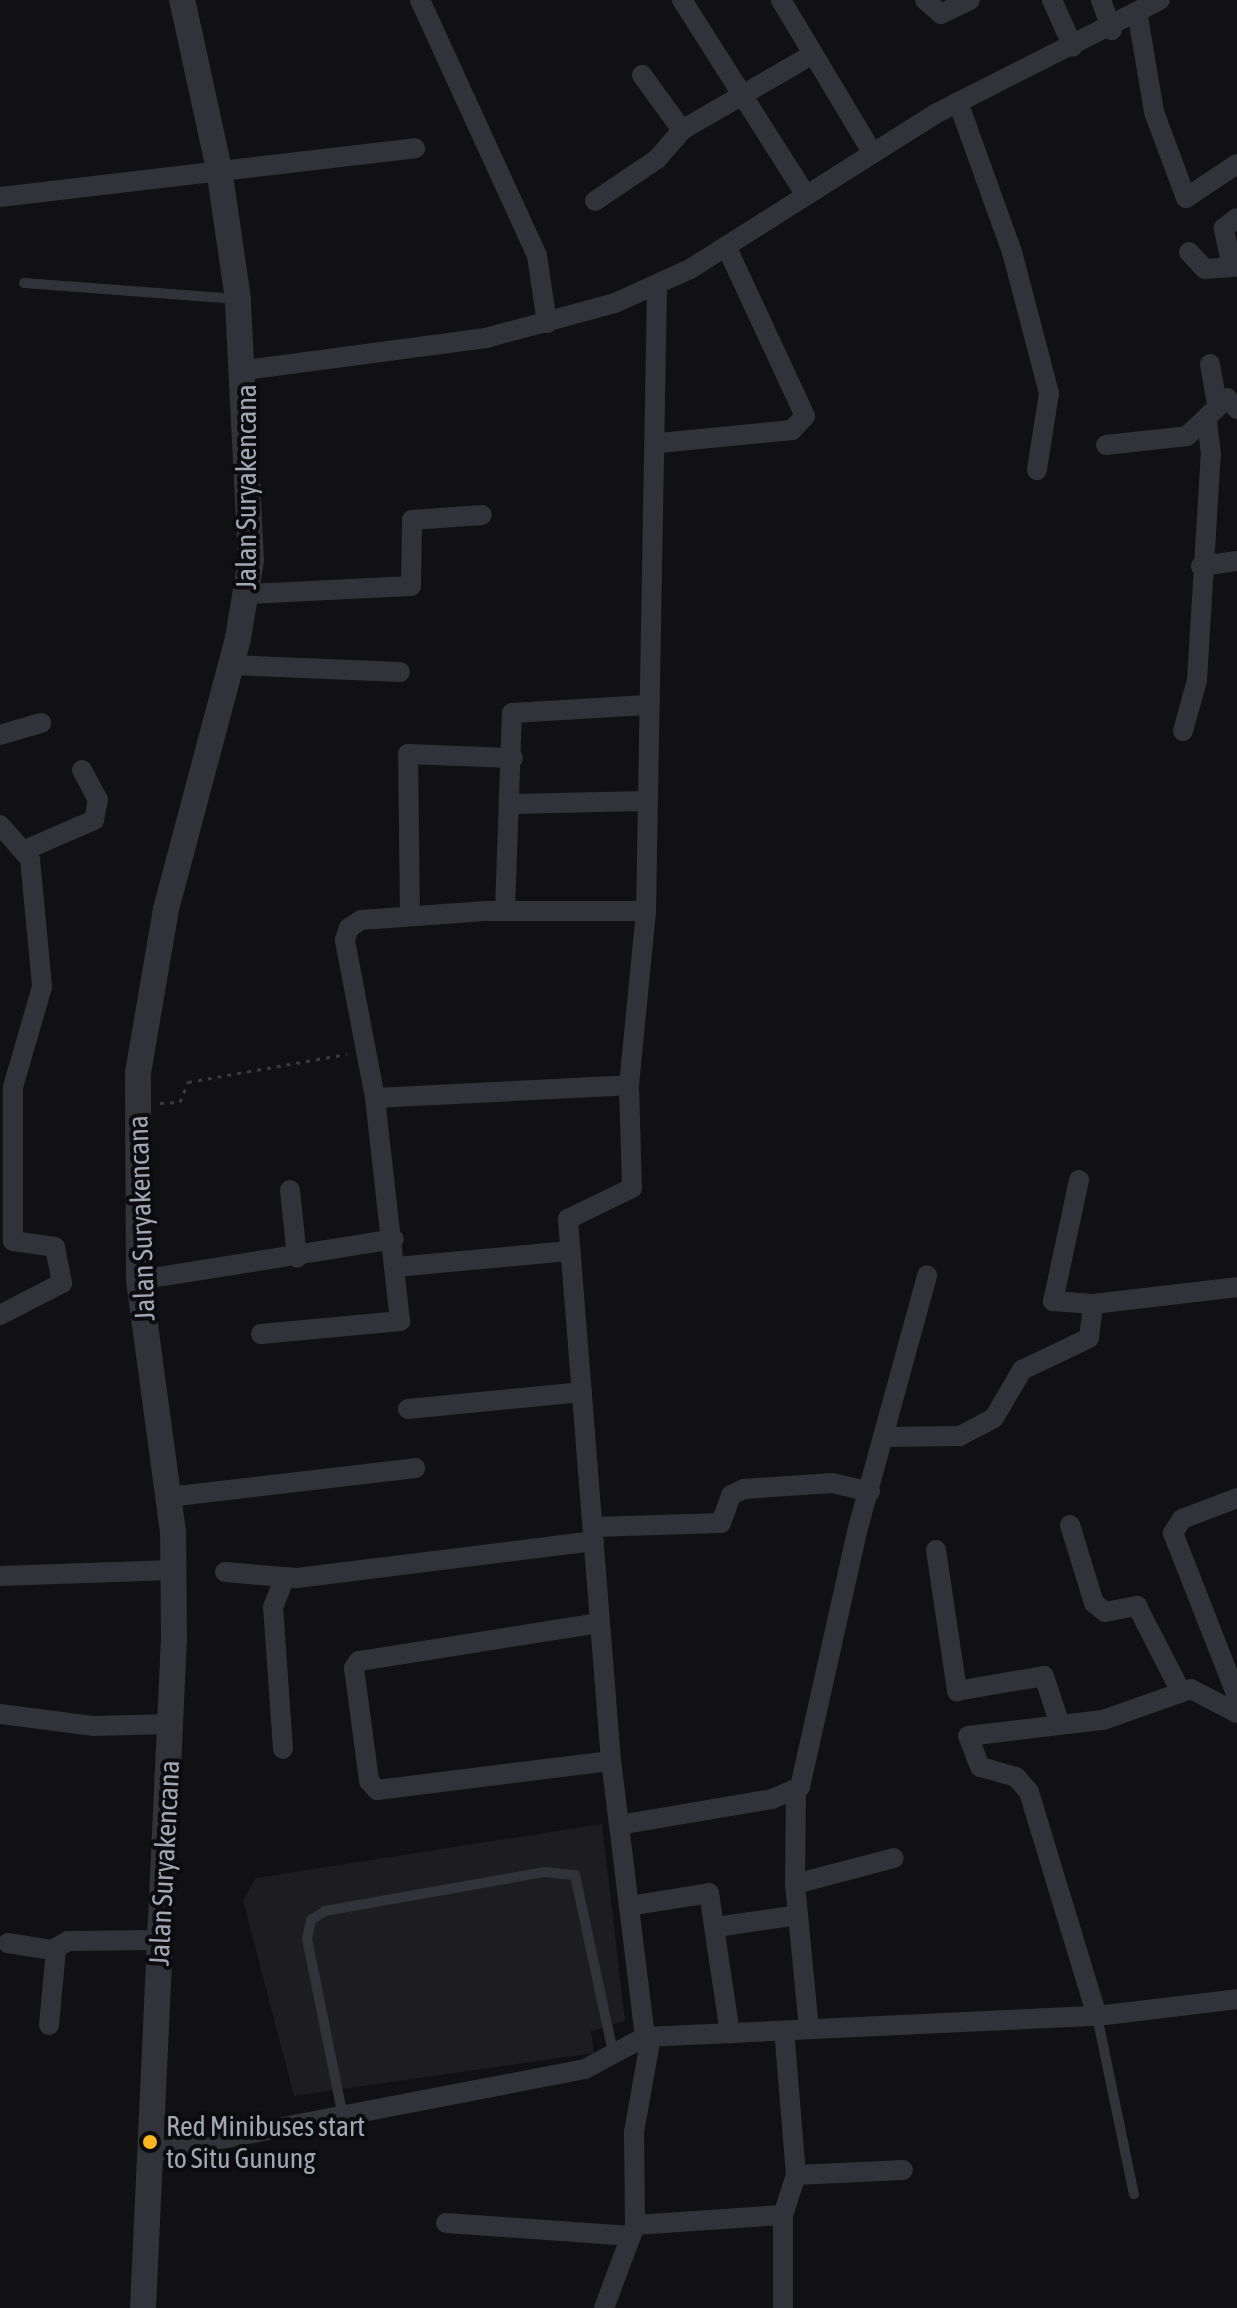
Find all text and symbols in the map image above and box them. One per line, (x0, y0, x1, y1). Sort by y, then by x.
street label: Jalan Suryakencana (229, 384, 263, 590)
street label: Jalan Suryakencana (121, 1115, 161, 1321)
street label: Jalan Suryakencana (142, 1759, 186, 1967)
place label: Red Minibuses start to Situ Gunung (166, 2109, 365, 2175)
marker: Red Minibuses start to Situ Gunung (141, 2133, 159, 2151)

